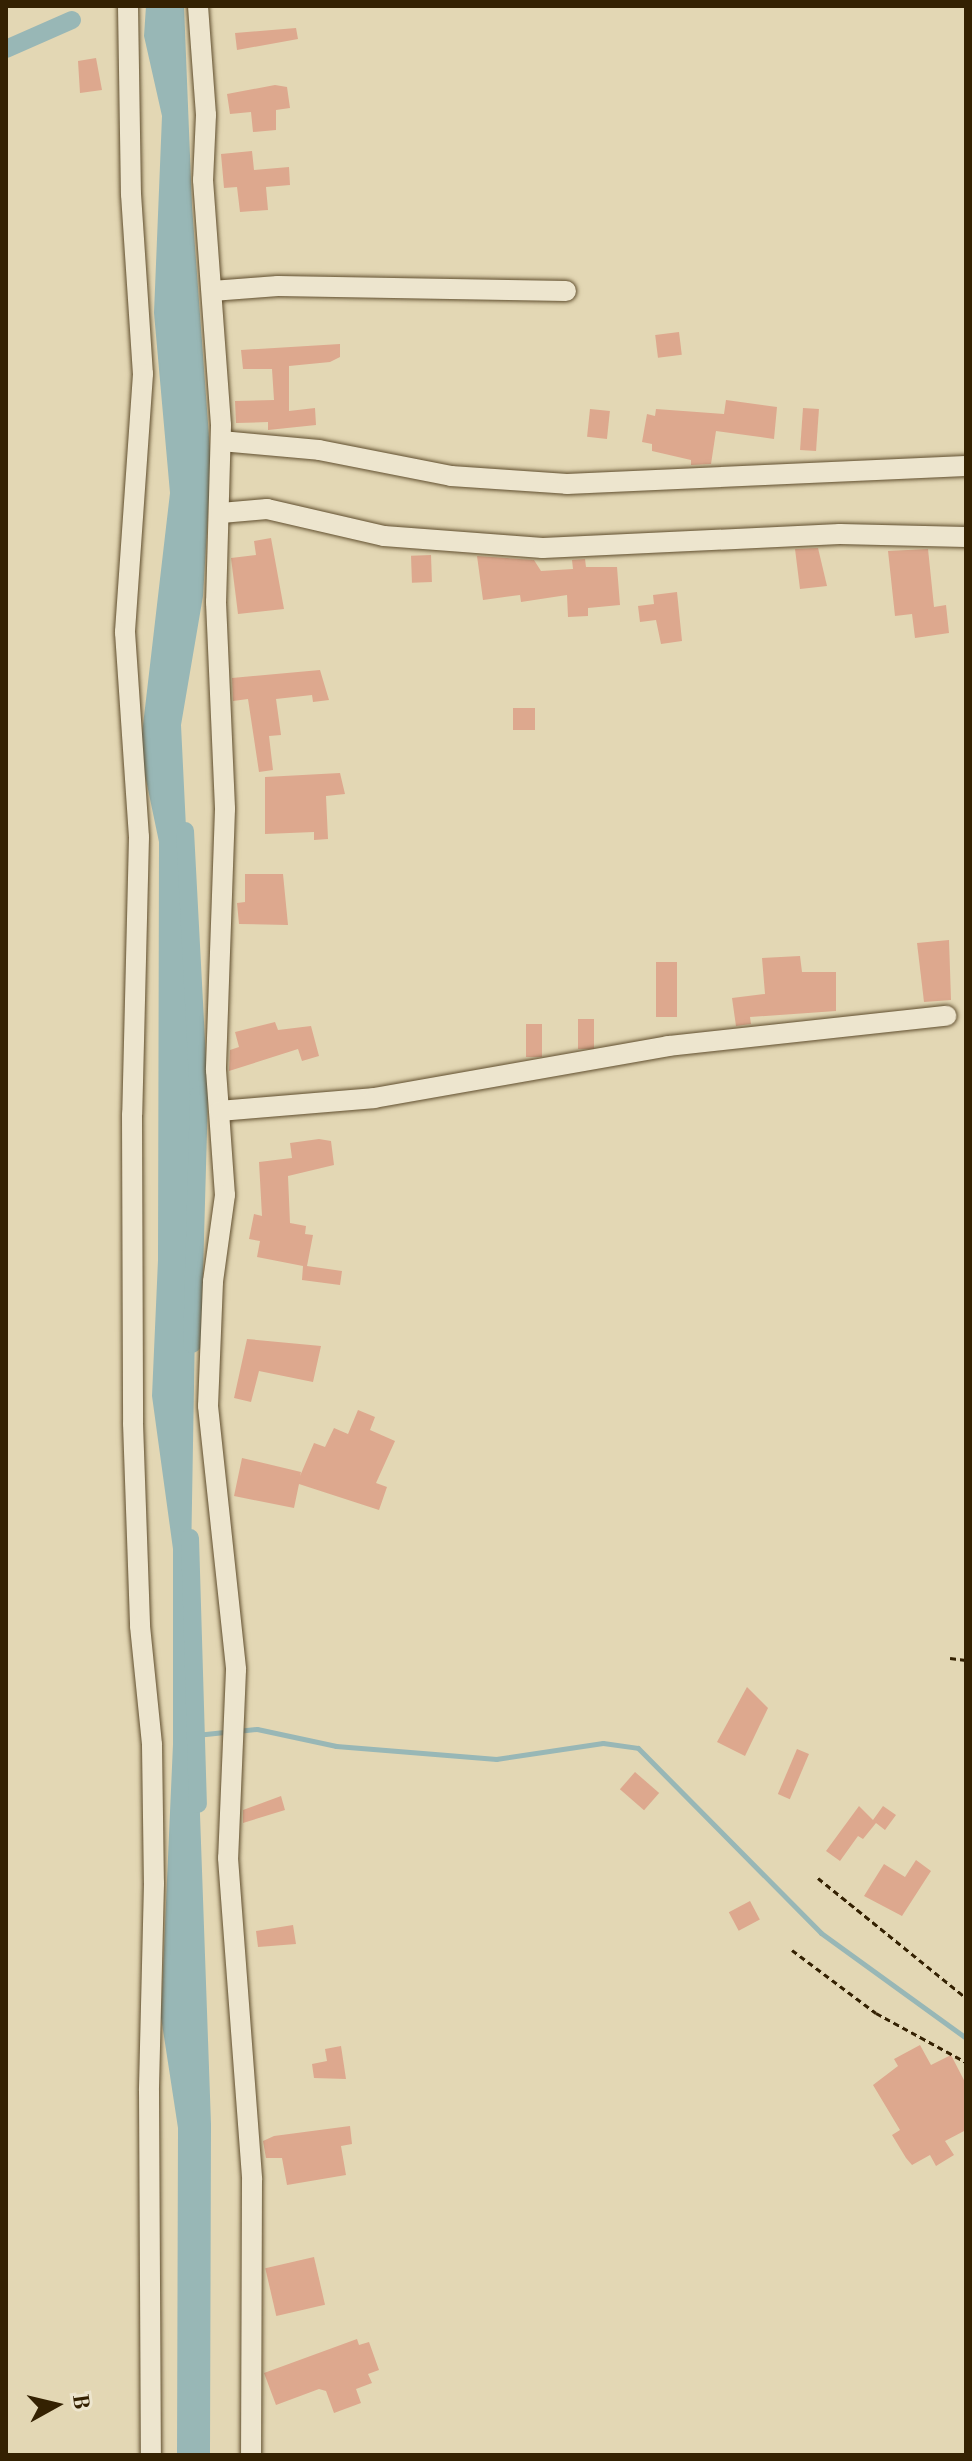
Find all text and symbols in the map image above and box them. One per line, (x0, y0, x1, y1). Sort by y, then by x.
north arrow (16, 2365, 96, 2445)
text: B (68, 2392, 92, 2411)

